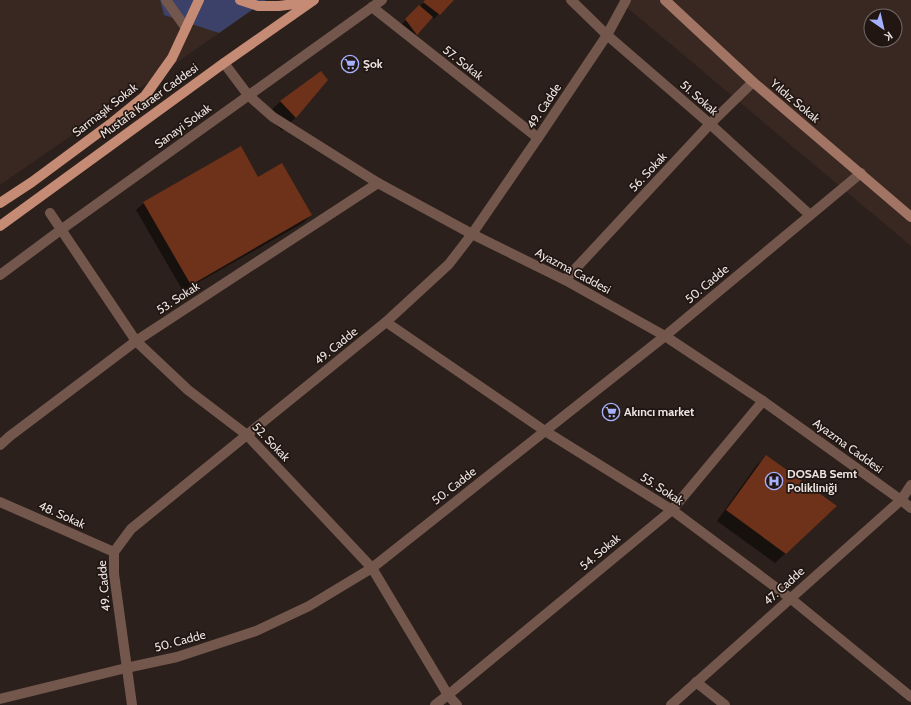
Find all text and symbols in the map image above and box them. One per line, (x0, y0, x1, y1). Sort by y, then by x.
north arrow (863, 8, 903, 48)
text: K (882, 29, 895, 44)
street label: 57. Sokak (440, 42, 487, 83)
supermarket icon: Şok (340, 54, 360, 74)
place label: Şok (363, 56, 383, 71)
street label: Mustafa Karaer Caddesi (97, 60, 201, 141)
street label: Yıldız Sokak (767, 75, 824, 126)
street label: 51. Sokak (677, 77, 722, 119)
street label: Sarmaşık Sokak (69, 79, 141, 140)
street label: 49. Cadde (523, 80, 564, 131)
street label: Sanayi Sokak (151, 100, 214, 151)
street label: 56. Sokak (626, 148, 670, 195)
street label: Ayazma Caddesi (533, 244, 614, 297)
street label: 50. Cadde (682, 261, 732, 306)
street label: 53. Sokak (153, 278, 203, 317)
street label: 49. Cadde (311, 324, 360, 368)
supermarket icon: Akıncı market (601, 402, 621, 422)
place label: Akıncı market (624, 404, 694, 419)
street label: Ayazma Caddesi (810, 415, 886, 476)
street label: 52. Sokak (249, 419, 294, 465)
street label: 50. Cadde (428, 464, 479, 508)
place label: DOSAB Semt Polikliniği (787, 466, 857, 495)
street label: 55. Sokak (638, 469, 687, 508)
hospital icon: DOSAB Semt Polikliniği (764, 471, 784, 491)
street label: 48. Sokak (37, 498, 88, 532)
street label: 54. Sokak (576, 530, 624, 573)
street label: 49. Cadde (94, 560, 113, 612)
street label: 47. Cadde (760, 563, 807, 608)
street label: 50. Cadde (153, 626, 207, 655)

